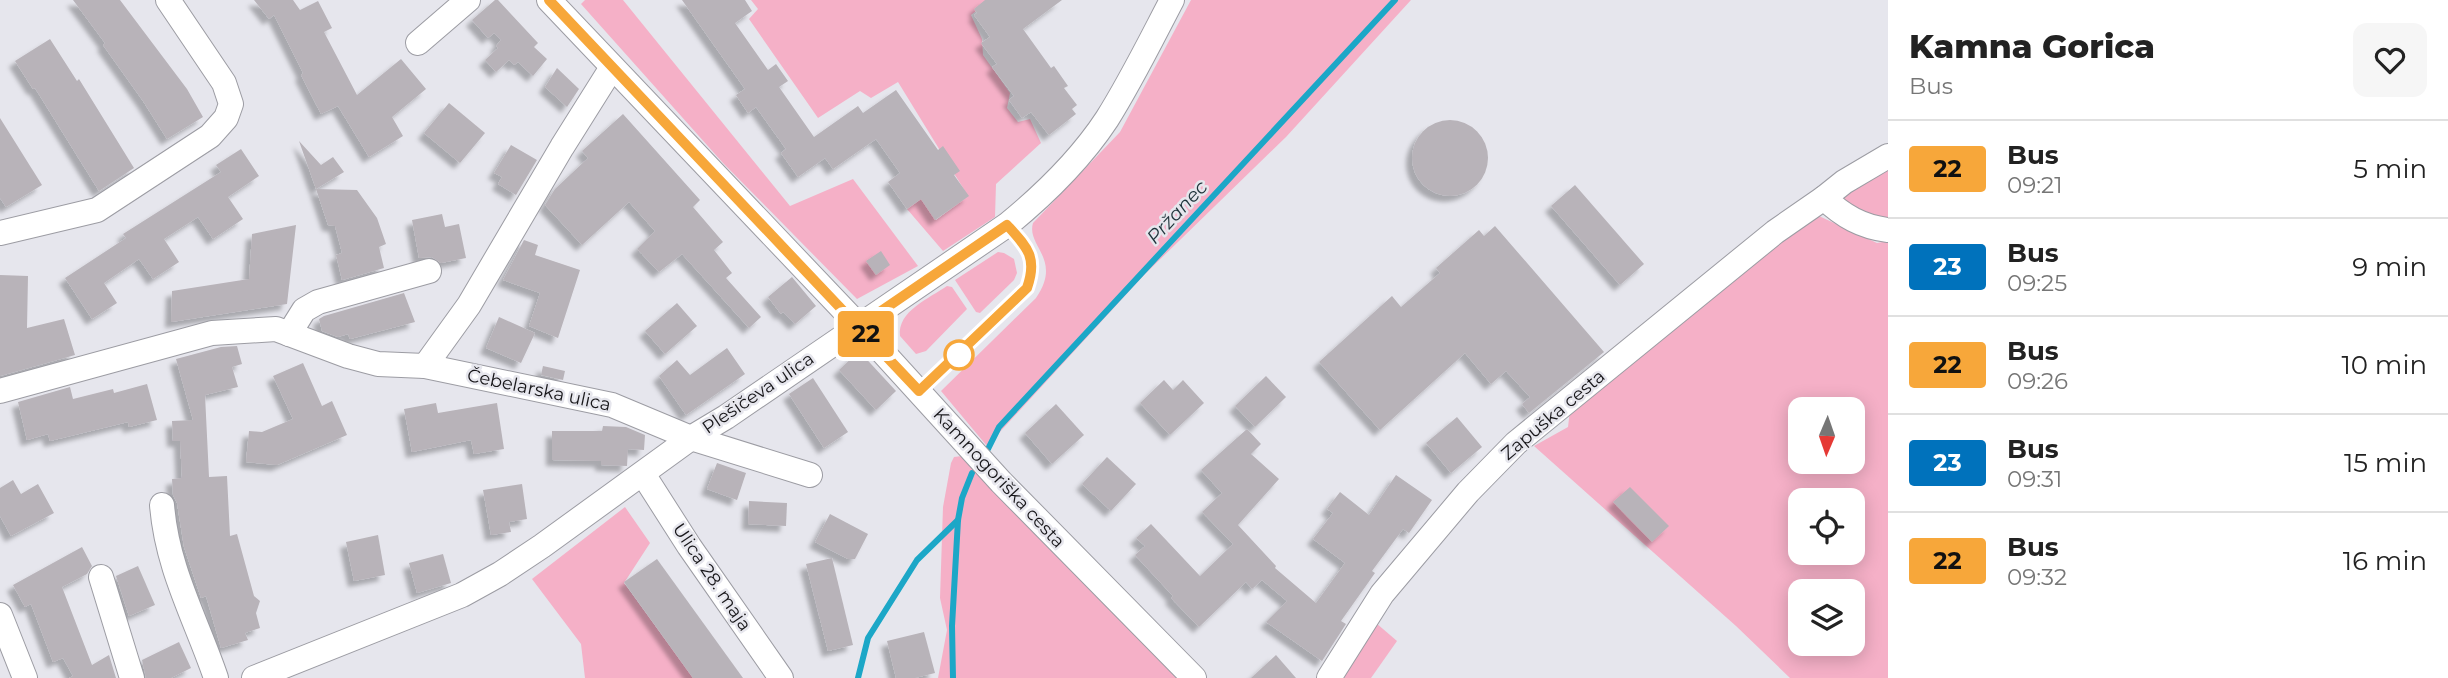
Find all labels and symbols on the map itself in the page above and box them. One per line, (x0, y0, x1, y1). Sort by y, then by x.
water label: Pržanec (1142, 175, 1212, 248)
line badge: 22 (834, 311, 898, 357)
unlabelled marker (944, 340, 974, 370)
street label: Plešičeva ulica (698, 347, 818, 439)
street label: Čebelarska ulica (465, 364, 613, 416)
street label: Zapuška cesta (1497, 365, 1609, 465)
north arrow (1788, 397, 1866, 474)
street label: Kamnogoriška cesta (928, 404, 1070, 552)
street label: Ulica 28. maja (668, 519, 756, 635)

